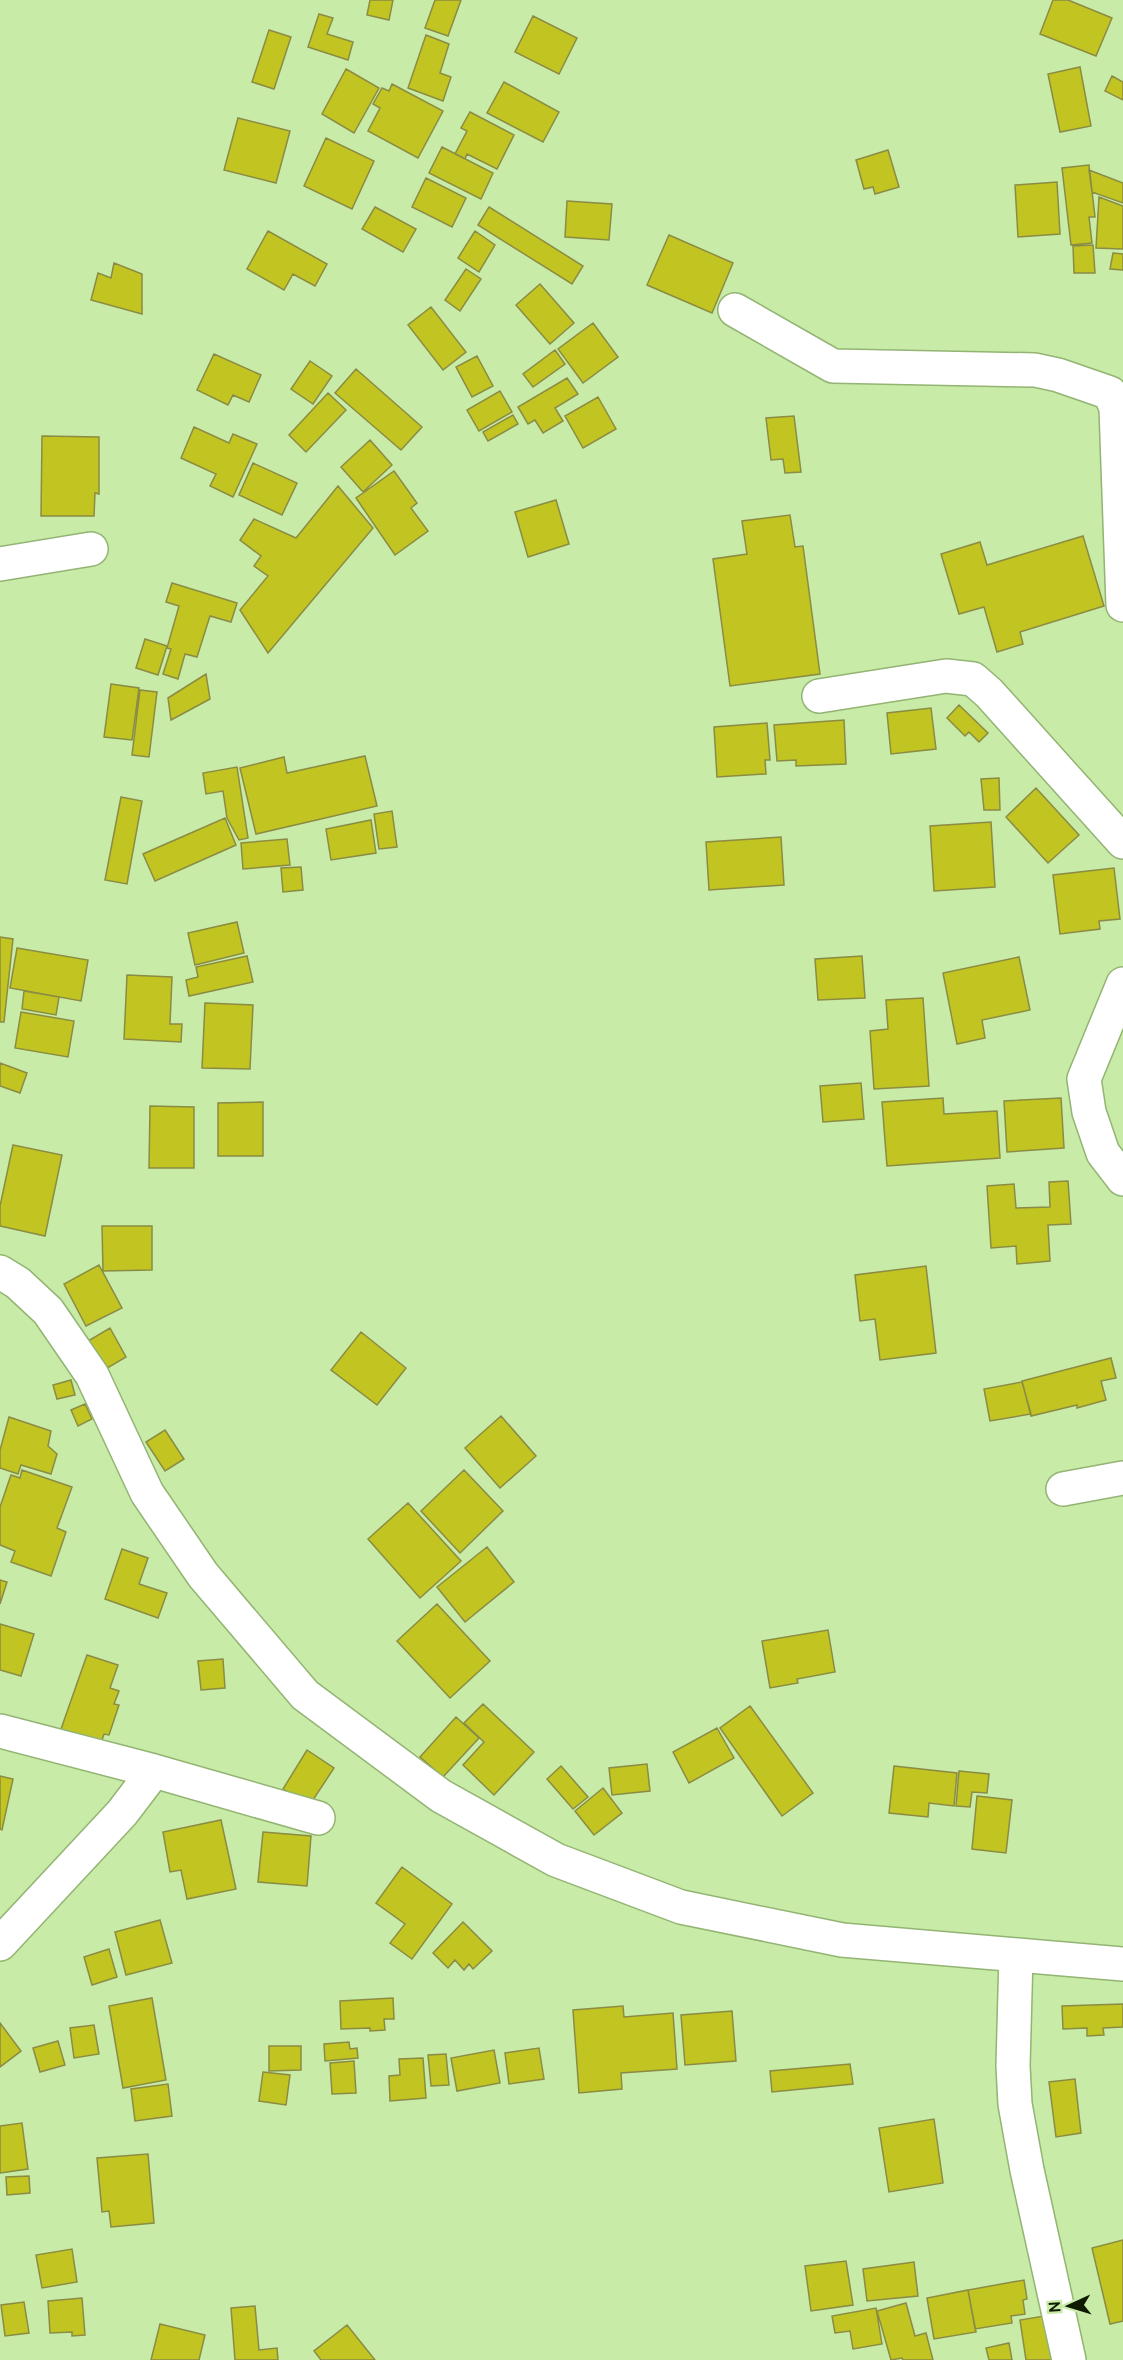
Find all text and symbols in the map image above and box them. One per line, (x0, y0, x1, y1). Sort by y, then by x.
north arrow (1039, 2276, 1099, 2336)
text: N (1045, 2301, 1064, 2313)

